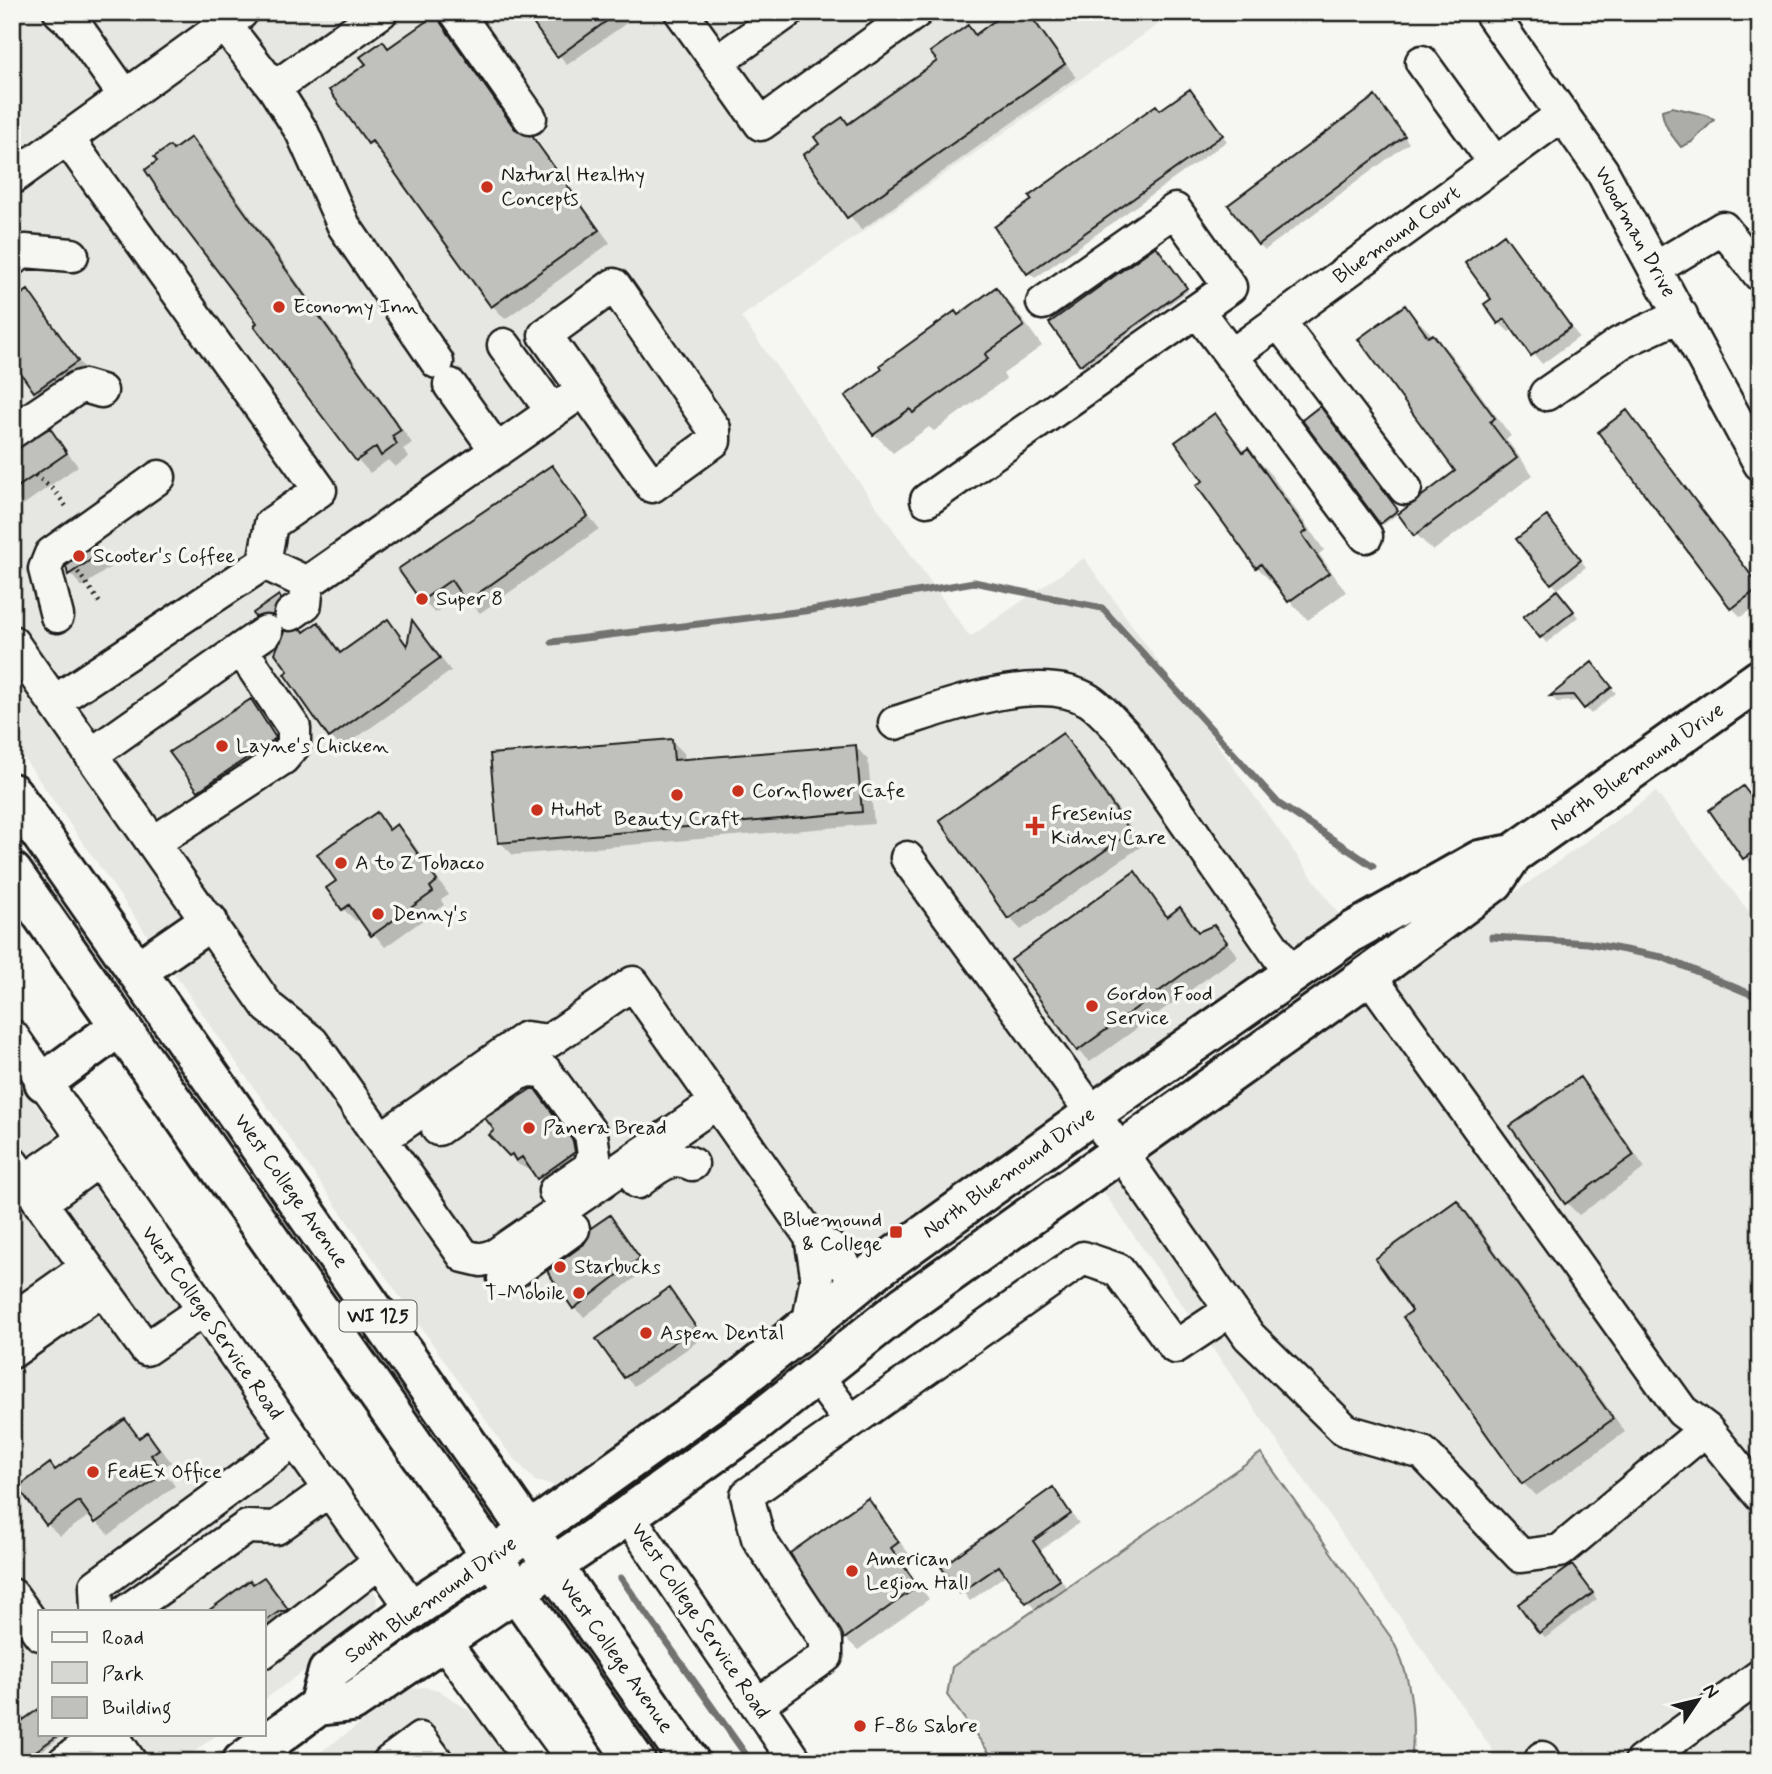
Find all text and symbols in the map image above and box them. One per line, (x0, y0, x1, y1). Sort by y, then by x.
place label: Natural Healthy Concepts (501, 161, 645, 213)
street label: Woodman Drive (1587, 161, 1683, 303)
marker: Natural Healthy Concepts (479, 179, 495, 195)
street label: Bluemound Court (1328, 179, 1467, 291)
place label: Economy Inn (293, 293, 419, 321)
marker: Economy Inn (271, 299, 287, 315)
place label: Scooter's Coffee (93, 542, 235, 570)
marker: Scooter's Coffee (71, 548, 87, 564)
place label: Super 8 (436, 585, 503, 613)
marker: Super 8 (414, 591, 430, 607)
street label: North Bluemound Drive (1544, 696, 1730, 838)
place label: Layne's Chicken (236, 732, 389, 760)
marker: Layne's Chicken (214, 738, 230, 754)
place label: Cornflower Cafe (752, 777, 905, 805)
marker: Cornflower Cafe (730, 783, 746, 799)
marker: Beauty Craft (669, 787, 685, 803)
place label: HuHot (551, 796, 603, 824)
place label: Fresenius Kidney Care (1051, 800, 1166, 852)
marker: HuHot (529, 802, 545, 818)
place label: Beauty Craft (614, 805, 740, 833)
marker: Fresenius Kidney Care (1025, 816, 1045, 836)
place label: A to Z Tobacco (355, 849, 485, 877)
marker: A to Z Tobacco (333, 855, 349, 871)
place label: Denny's (392, 900, 467, 928)
marker: Denny's (370, 906, 386, 922)
place label: Gordon Food Service (1106, 980, 1213, 1032)
marker: Gordon Food Service (1084, 998, 1100, 1014)
street label: North Bluemound Drive (917, 1101, 1101, 1245)
street label: West College Avenue (227, 1108, 355, 1274)
place label: Panera Bread (543, 1114, 667, 1142)
marker: Panera Bread (521, 1120, 537, 1136)
place label: Bluemound & College (783, 1206, 882, 1258)
street label: West College Service Road (134, 1220, 290, 1426)
marker: Bluemound & College (888, 1224, 904, 1240)
place label: Starbucks (574, 1253, 661, 1281)
marker: Starbucks (552, 1259, 568, 1275)
place label: T-Mobile (485, 1279, 565, 1307)
marker: T-Mobile (571, 1285, 587, 1301)
road number: WI 125 (340, 1300, 416, 1332)
place label: Aspen Dental (660, 1319, 784, 1347)
marker: Aspen Dental (638, 1325, 654, 1341)
place label: FedEx Office (107, 1458, 222, 1486)
marker: FedEx Office (85, 1464, 101, 1480)
street label: West College Service Road (624, 1518, 776, 1724)
street label: South Bluemound Drive (339, 1530, 523, 1670)
place label: American Legion Hall (866, 1545, 968, 1599)
marker: American Legion Hall (844, 1563, 860, 1579)
street label: West College Avenue (552, 1573, 680, 1739)
legend (38, 1610, 266, 1736)
text: Road (102, 1624, 144, 1652)
text: Park (102, 1660, 144, 1688)
north arrow (1664, 1666, 1734, 1736)
text: N (1697, 1679, 1725, 1703)
text: Building (102, 1694, 172, 1724)
place label: F-86 Sabre (874, 1712, 978, 1740)
marker: F-86 Sabre (852, 1718, 868, 1734)

